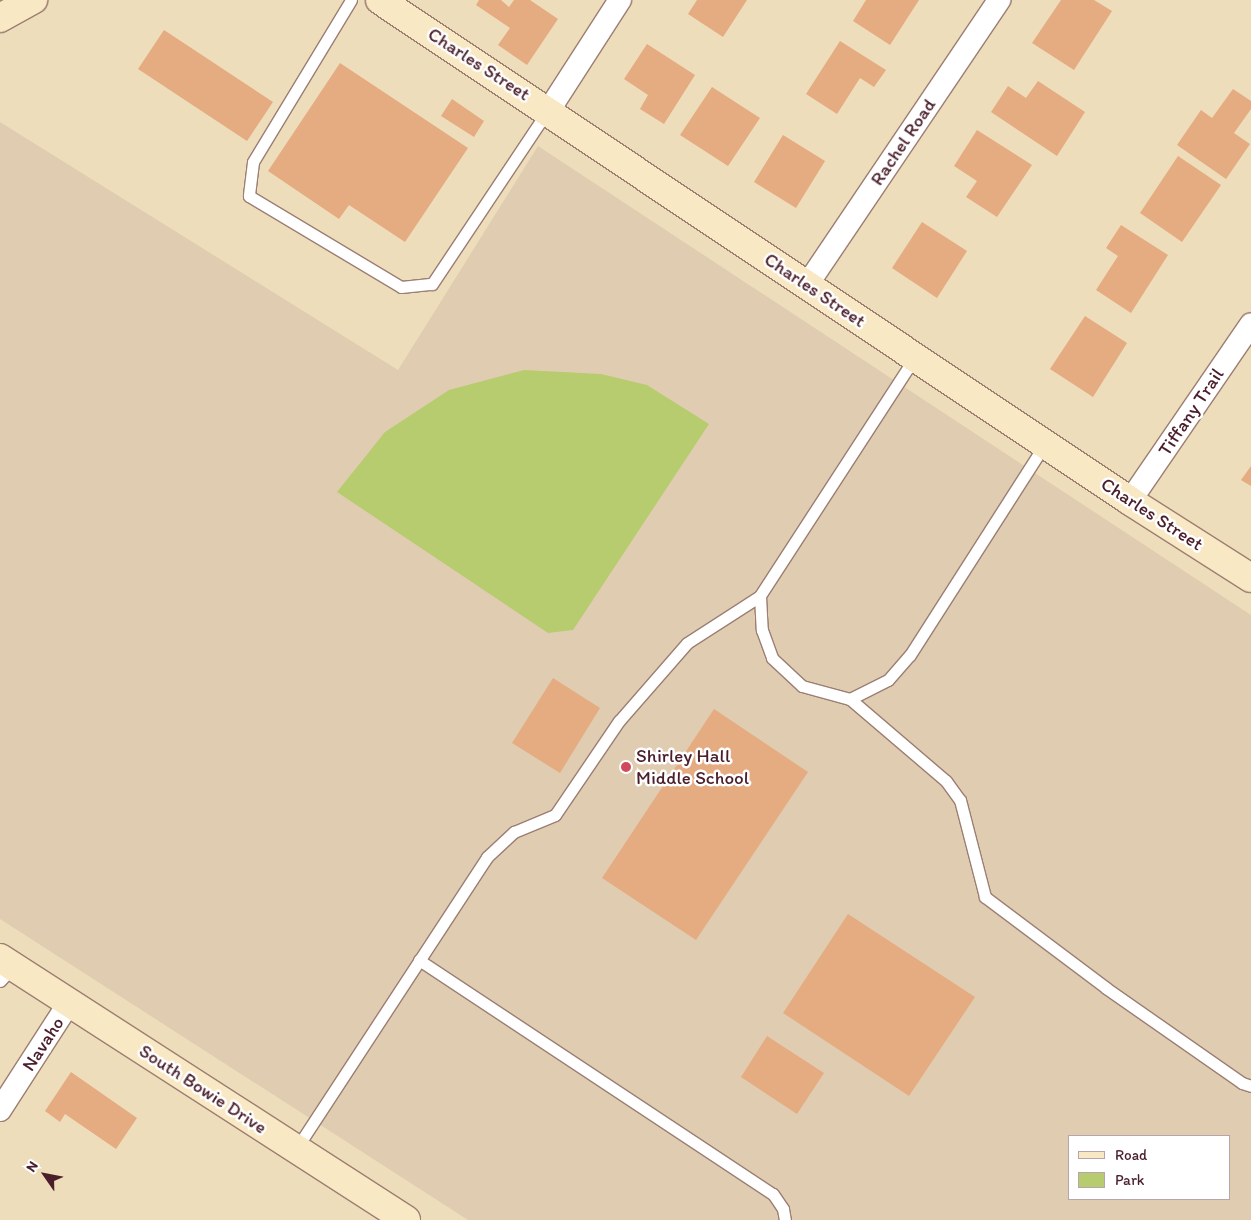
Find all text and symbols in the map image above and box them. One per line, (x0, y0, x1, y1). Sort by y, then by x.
street label: Charles Street (424, 23, 534, 105)
street label: Rachel Road (866, 94, 940, 190)
street label: Charles Street (760, 248, 870, 332)
street label: Tiffany Trail (1154, 364, 1228, 460)
street label: Charles Street (1097, 473, 1207, 555)
place label: Shirley Hall Middle School (636, 745, 749, 789)
marker: Shirley Hall Middle School (620, 761, 632, 773)
street label: Navaho (17, 1013, 69, 1075)
street label: South Bowie Drive (135, 1039, 271, 1139)
legend (1068, 1135, 1231, 1200)
text: Road (1115, 1146, 1147, 1164)
north arrow (20, 1150, 70, 1200)
text: N (22, 1158, 42, 1175)
text: Park (1115, 1171, 1145, 1189)

